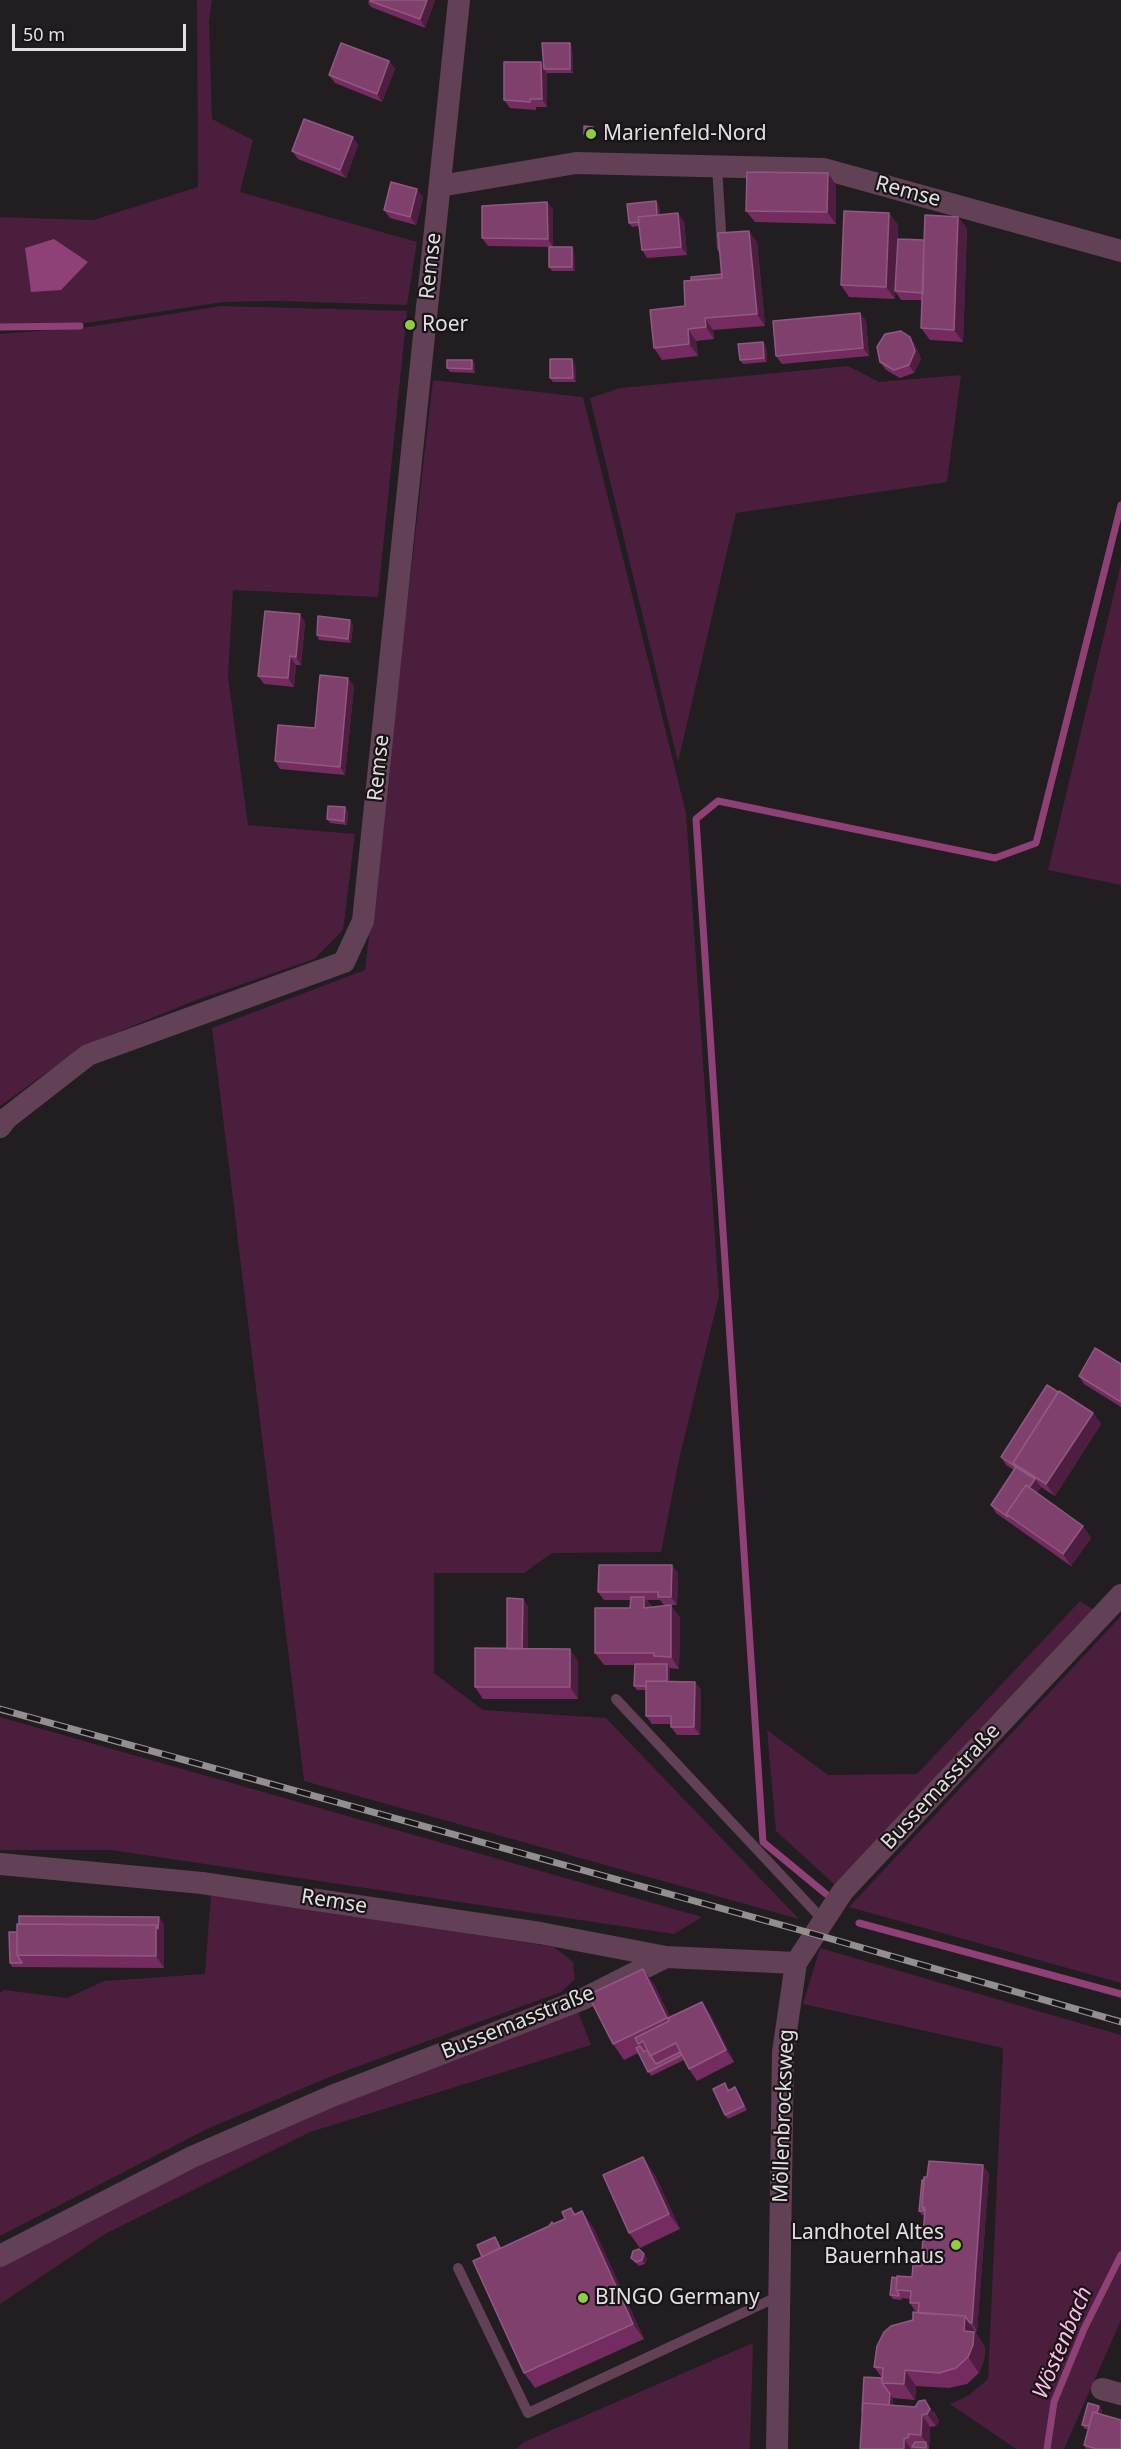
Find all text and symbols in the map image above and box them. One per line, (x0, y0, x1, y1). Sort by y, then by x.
scale bar (15, 12, 189, 50)
text: 50 m (23, 22, 65, 46)
place label: Marienfeld-Nord (603, 121, 767, 147)
marker: Marienfeld-Nord (584, 127, 598, 141)
street label: Remse (873, 171, 943, 213)
street label: Remse (415, 232, 447, 300)
place label: Roer (422, 312, 468, 338)
marker: Roer (403, 318, 417, 332)
street label: Remse (363, 734, 395, 802)
street label: Bussemasstraße (876, 1719, 1006, 1855)
street label: Remse (299, 1884, 369, 1920)
street label: Bussemasstraße (438, 1981, 598, 2065)
street label: Möllenbrocksweg (768, 2029, 800, 2203)
place label: Landhotel Altes Bauernhaus (791, 2220, 944, 2270)
marker: Landhotel Altes Bauernhaus (949, 2238, 963, 2252)
water label: Wöstenbach (1028, 2283, 1098, 2403)
place label: BINGO Germany (595, 2285, 760, 2311)
marker: BINGO Germany (576, 2291, 590, 2305)

